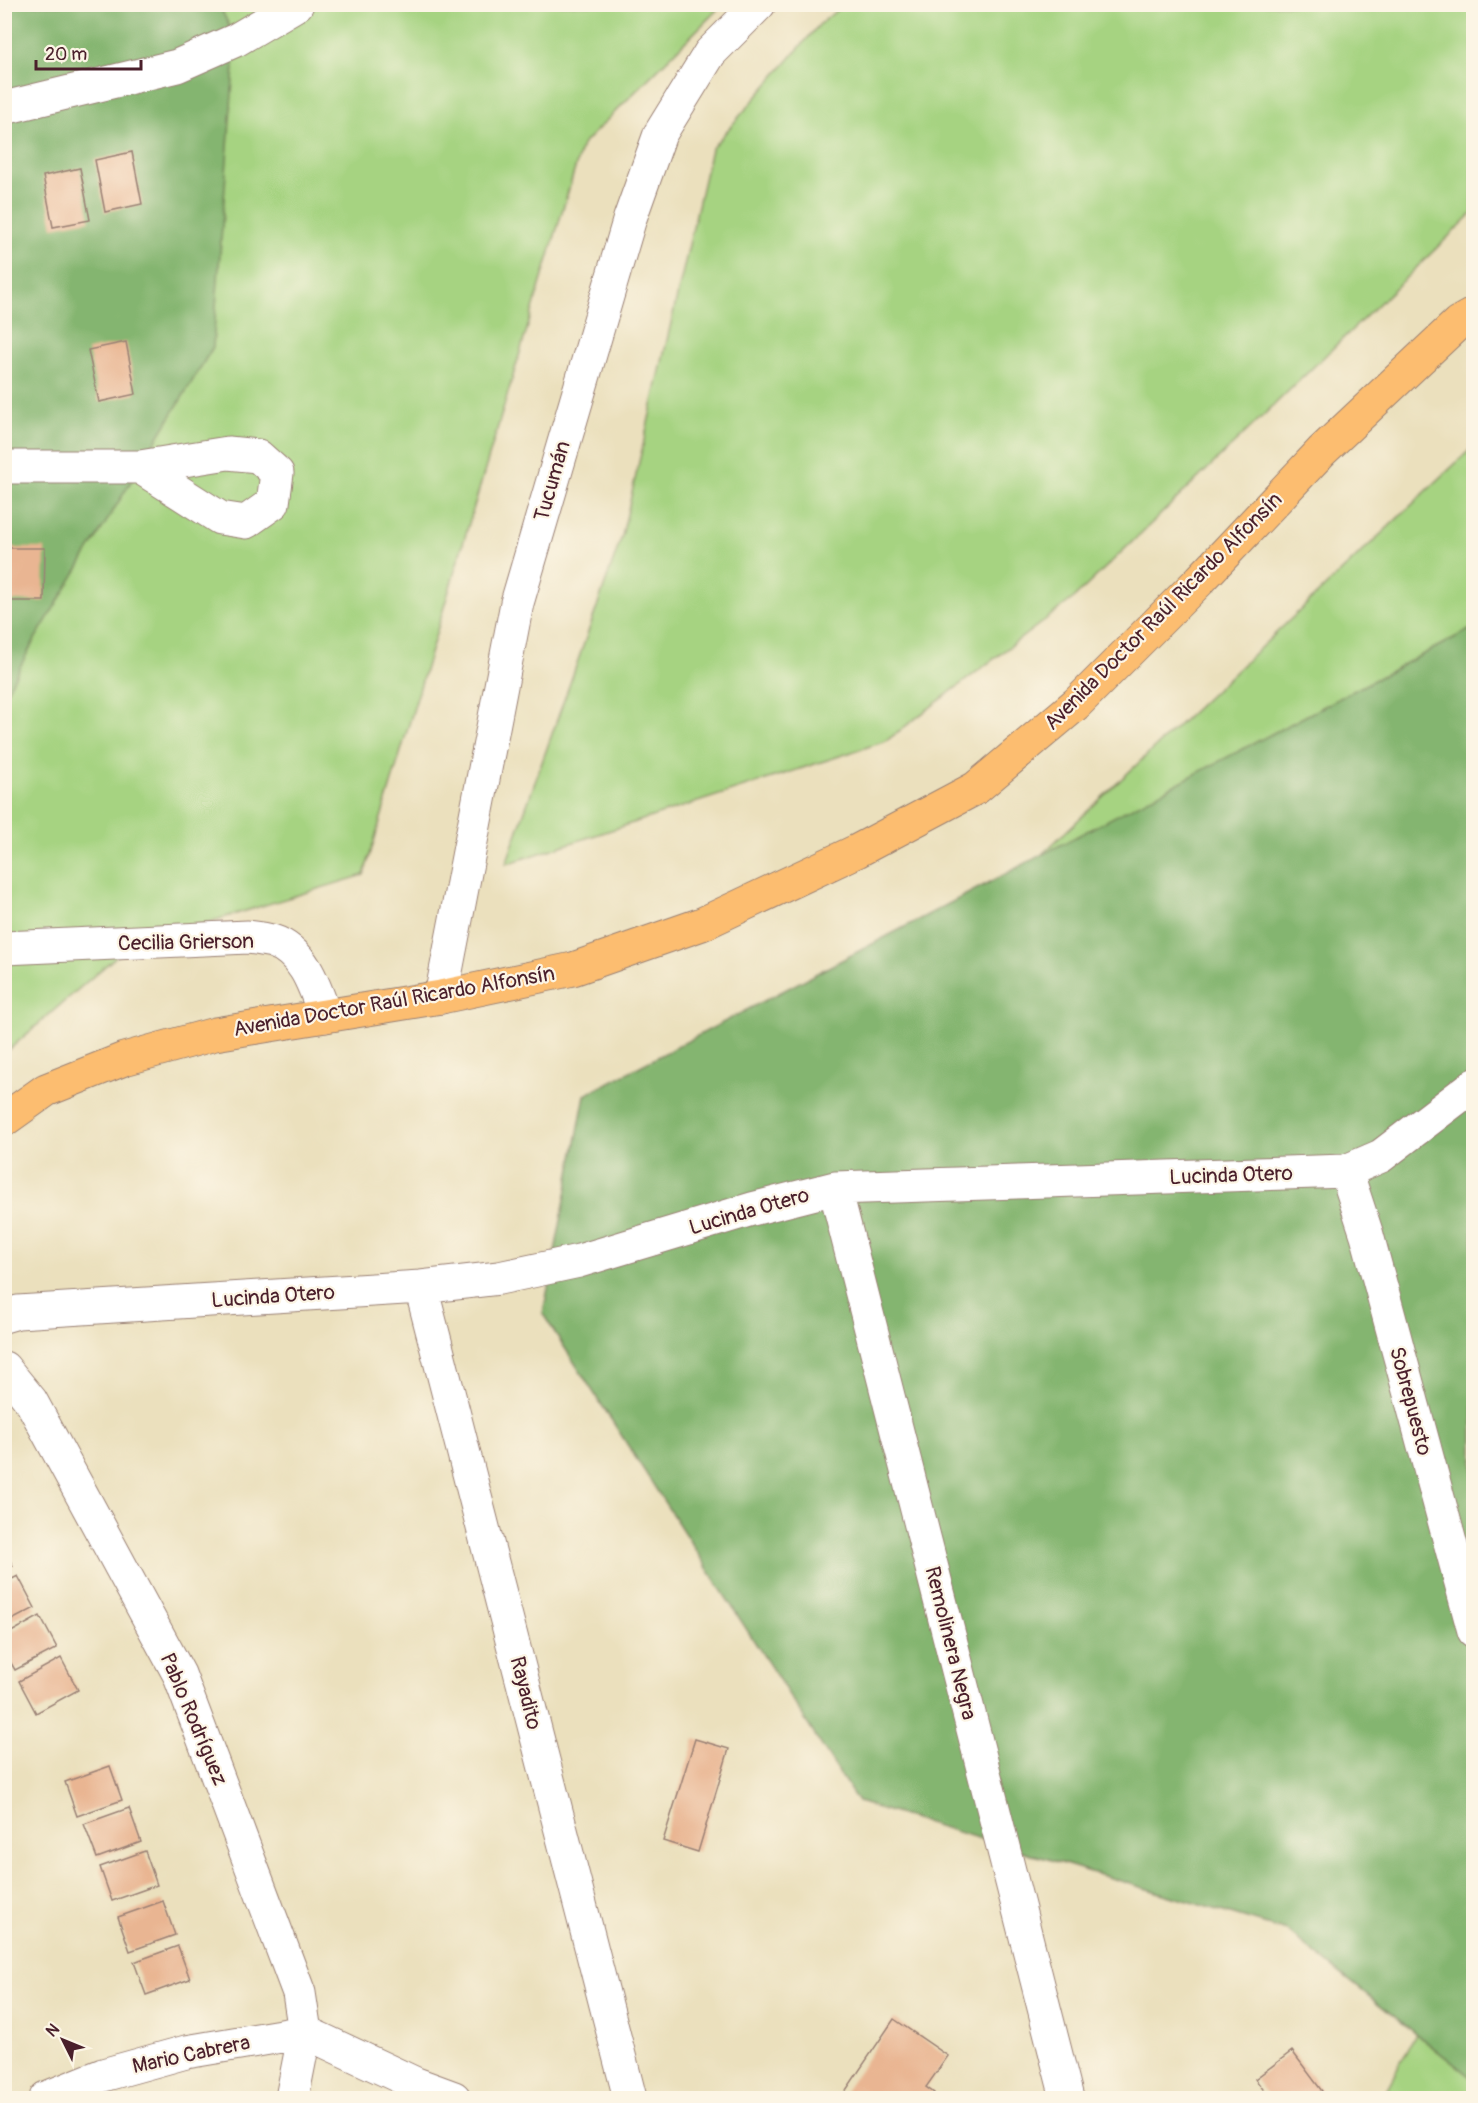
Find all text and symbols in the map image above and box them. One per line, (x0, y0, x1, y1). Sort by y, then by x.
scale bar (36, 33, 141, 71)
text: 20 m (45, 43, 87, 66)
street label: Tucumán (528, 438, 577, 525)
street label: Avenida Doctor Raúl Ricardo Alfonsín (1039, 487, 1288, 736)
street label: Cecilia Grierson (118, 928, 254, 957)
street label: Avenida Doctor Raúl Ricardo Alfonsín (231, 960, 557, 1043)
street label: Lucinda Otero (1169, 1160, 1293, 1191)
street label: Lucinda Otero (686, 1181, 812, 1241)
street label: Lucinda Otero (210, 1279, 336, 1314)
street label: Sobrepuesto (1383, 1344, 1438, 1458)
street label: Remolinera Negra (918, 1564, 983, 1723)
street label: Pablo Rodríguez (154, 1649, 234, 1790)
street label: Rayadito (503, 1654, 548, 1733)
north arrow (33, 2010, 93, 2070)
text: N (42, 2020, 64, 2041)
street label: Mario Cabrera (130, 2029, 252, 2080)

